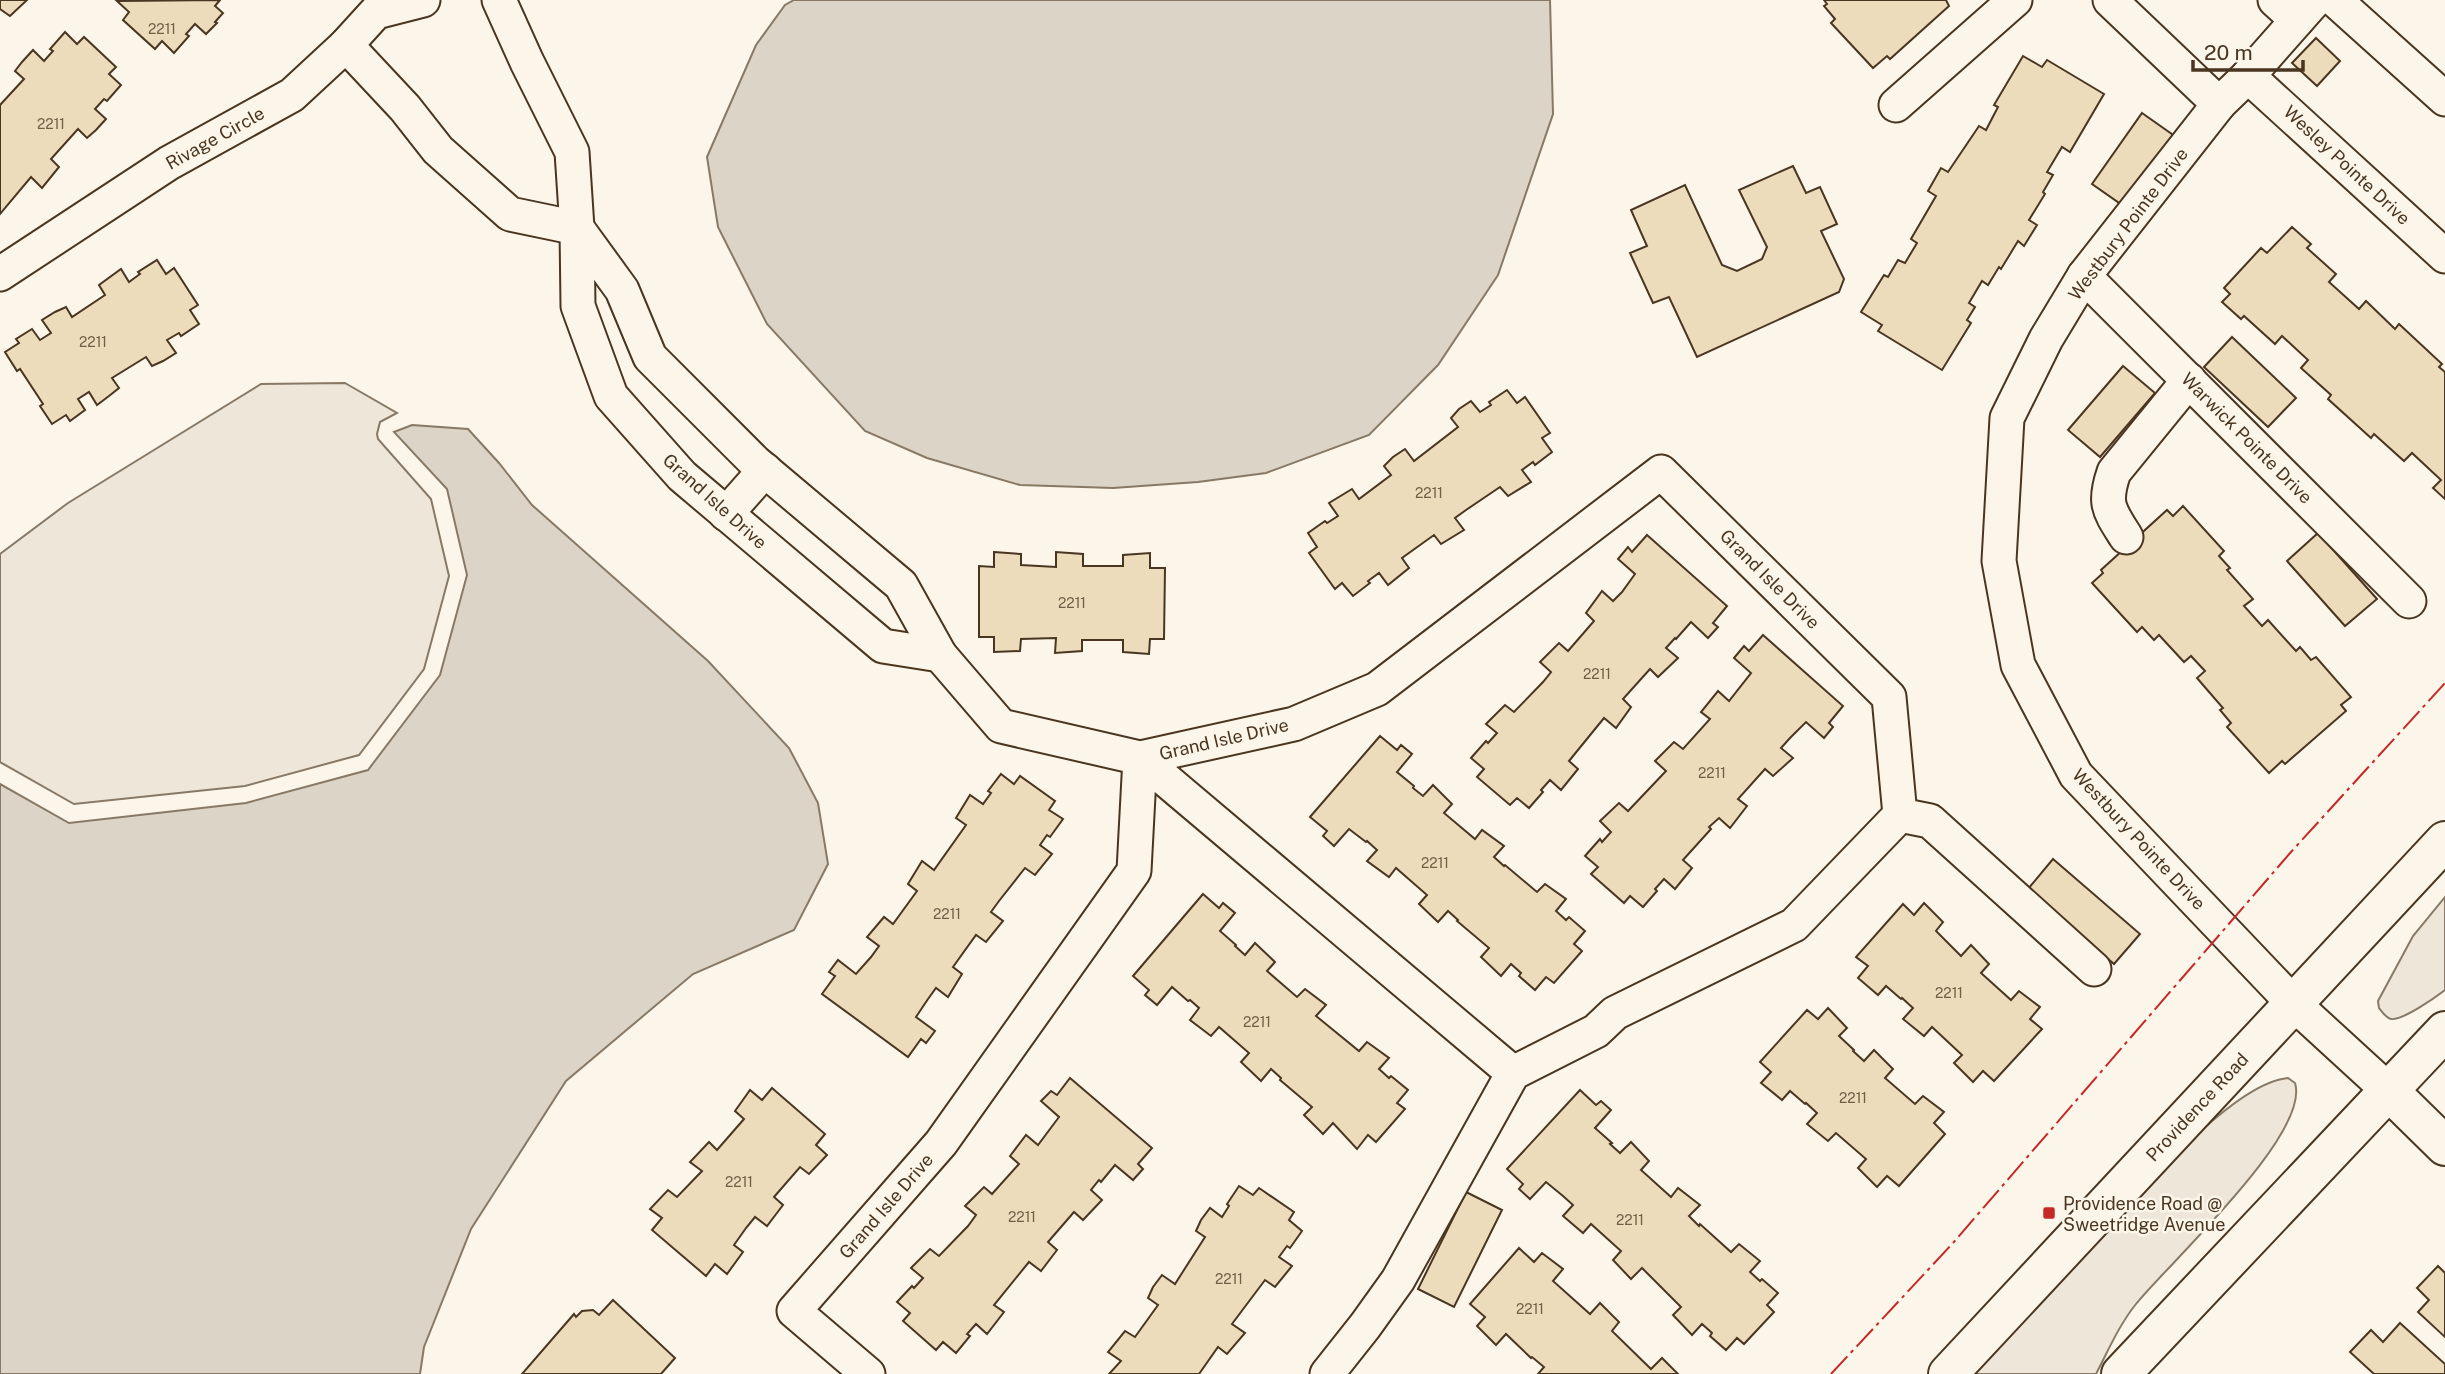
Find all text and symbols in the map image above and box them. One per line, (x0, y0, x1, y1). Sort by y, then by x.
house number: 2211 (148, 21, 176, 37)
scale bar (2193, 28, 2303, 72)
text: 20 m (2204, 40, 2253, 65)
street label: Wesley Pointe Drive (2280, 101, 2414, 229)
street label: Rivage Circle (162, 102, 268, 174)
house number: 2211 (37, 116, 65, 132)
street label: Westbury Pointe Drive (2064, 144, 2192, 304)
house number: 2211 (79, 334, 107, 350)
street label: Warwick Pointe Drive (2177, 368, 2317, 508)
street label: Grand Isle Drive (659, 449, 771, 553)
house number: 2211 (1415, 485, 1443, 501)
street label: Grand Isle Drive (1716, 525, 1824, 633)
house number: 2211 (1058, 595, 1086, 611)
house number: 2211 (1583, 666, 1611, 682)
street label: Grand Isle Drive (1157, 714, 1291, 764)
street label: Westbury Pointe Drive (2068, 764, 2210, 914)
house number: 2211 (1698, 765, 1726, 781)
house number: 2211 (1421, 855, 1449, 871)
house number: 2211 (933, 906, 961, 922)
house number: 2211 (1935, 985, 1963, 1001)
house number: 2211 (1243, 1014, 1271, 1030)
street label: Providence Road (2142, 1049, 2252, 1165)
house number: 2211 (1839, 1090, 1867, 1106)
street label: Grand Isle Drive (835, 1149, 937, 1263)
house number: 2211 (725, 1174, 753, 1190)
place label: Providence Road @ Sweetridge Avenue (2063, 1193, 2225, 1235)
marker: Providence Road @ Sweetridge Avenue (2041, 1205, 2057, 1221)
house number: 2211 (1008, 1209, 1036, 1225)
house number: 2211 (1616, 1212, 1644, 1228)
house number: 2211 (1215, 1271, 1243, 1287)
house number: 2211 (1516, 1301, 1544, 1317)

